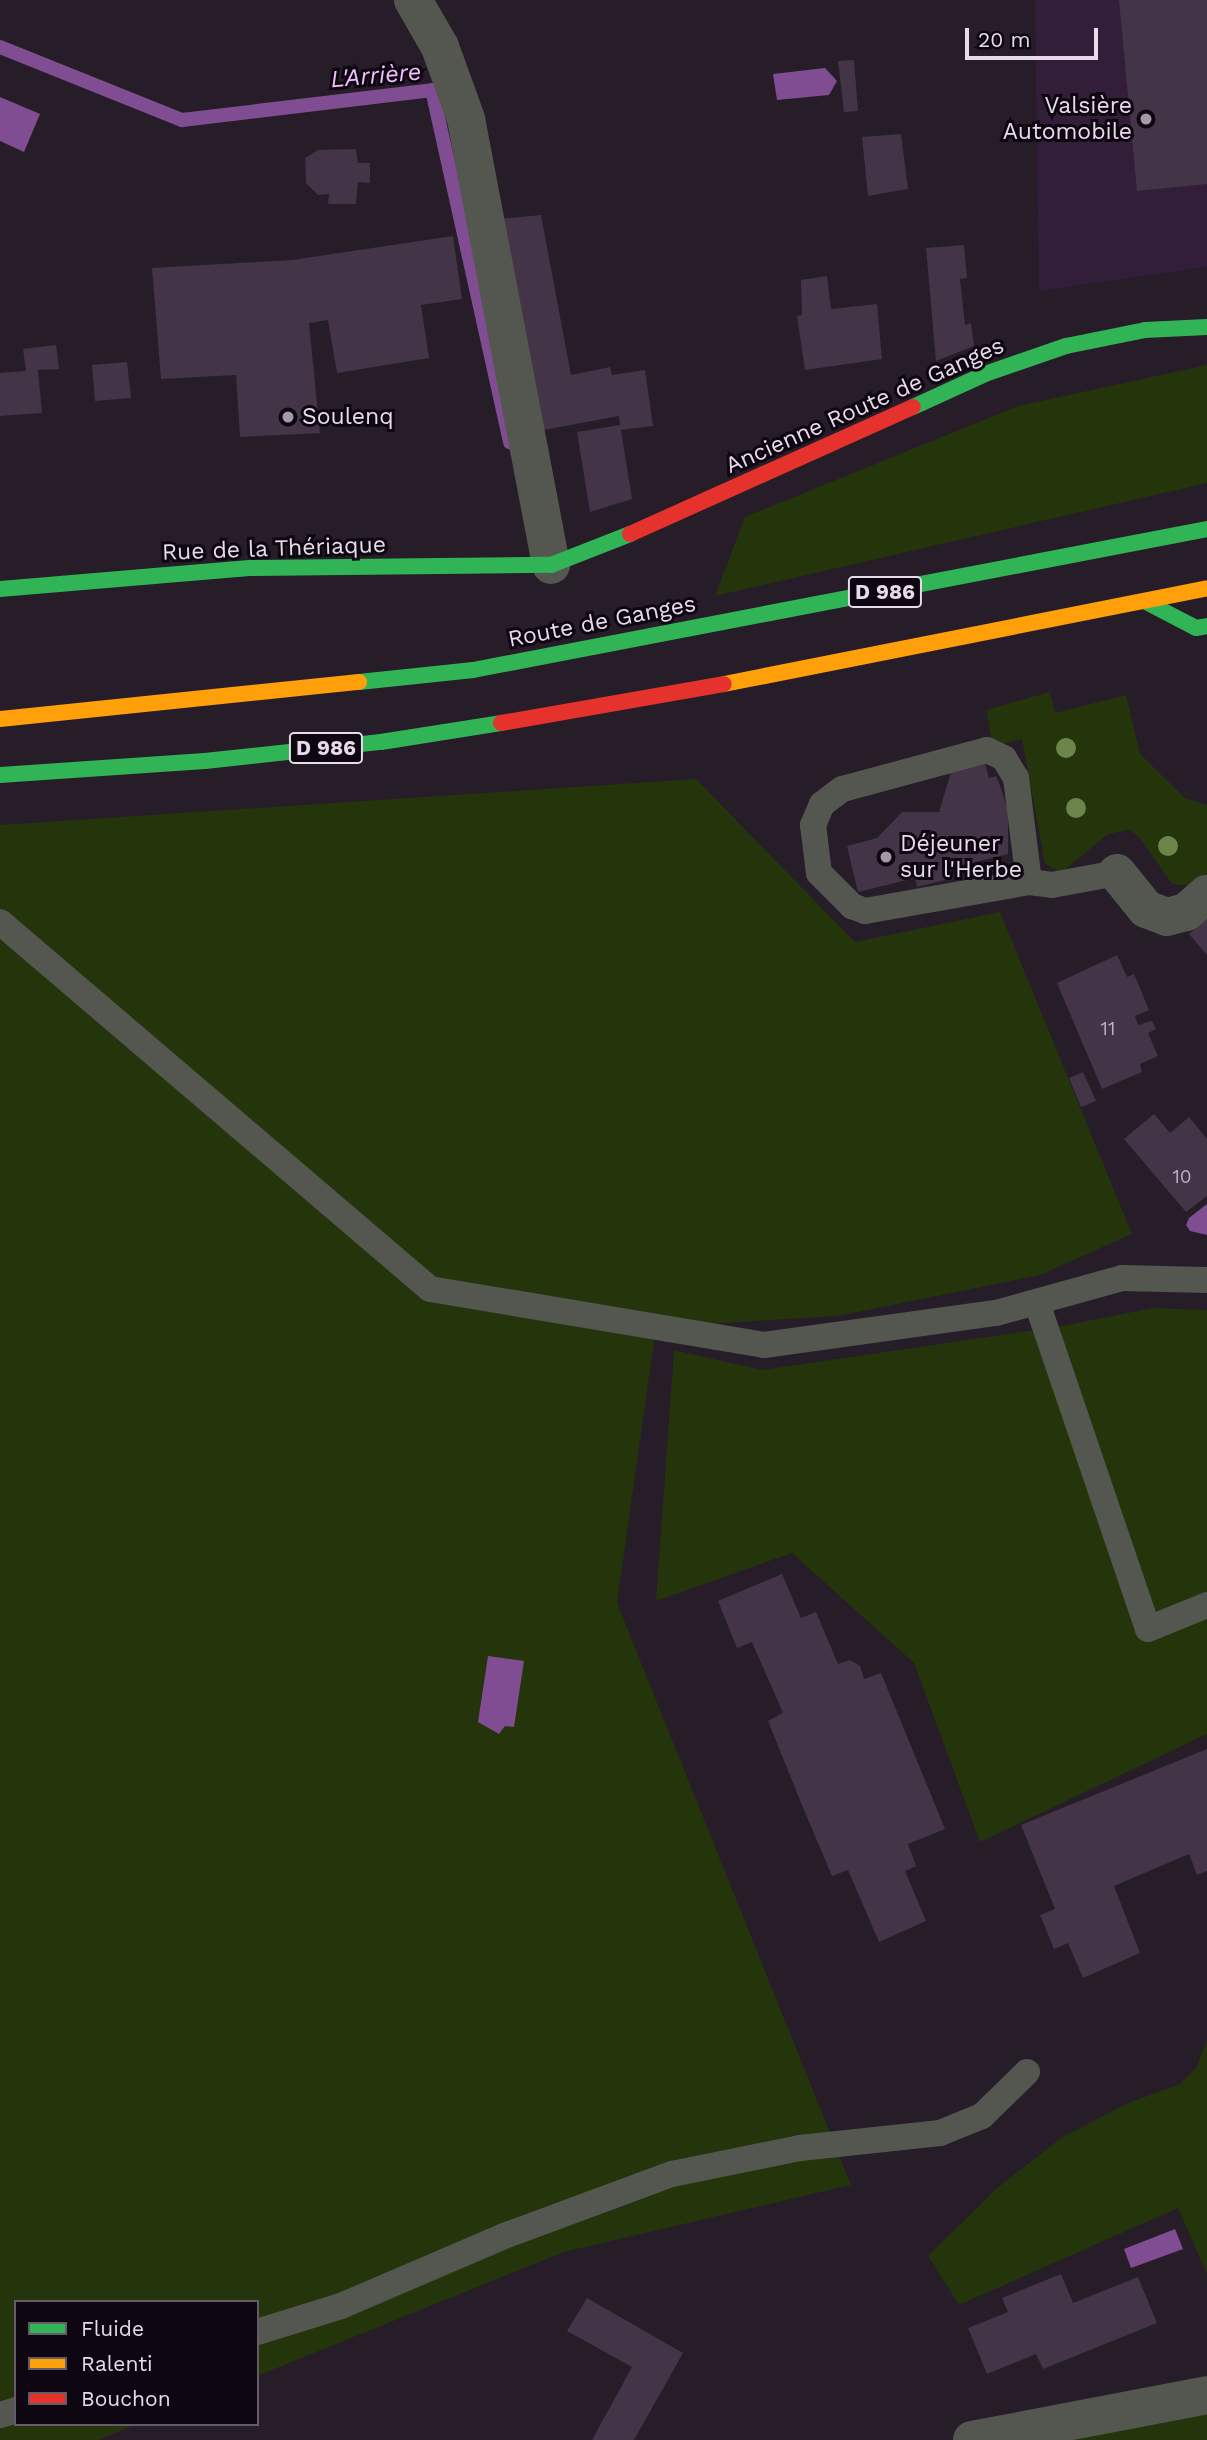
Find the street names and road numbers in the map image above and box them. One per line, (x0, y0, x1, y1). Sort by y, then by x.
street label: Ancienne Route de Ganges (721, 332, 1009, 480)
street label: Rue de la Thériaque (161, 531, 387, 567)
road number: D 986 (846, 574, 924, 610)
street label: Route de Ganges (506, 590, 698, 654)
road number: D 986 (288, 730, 364, 766)

